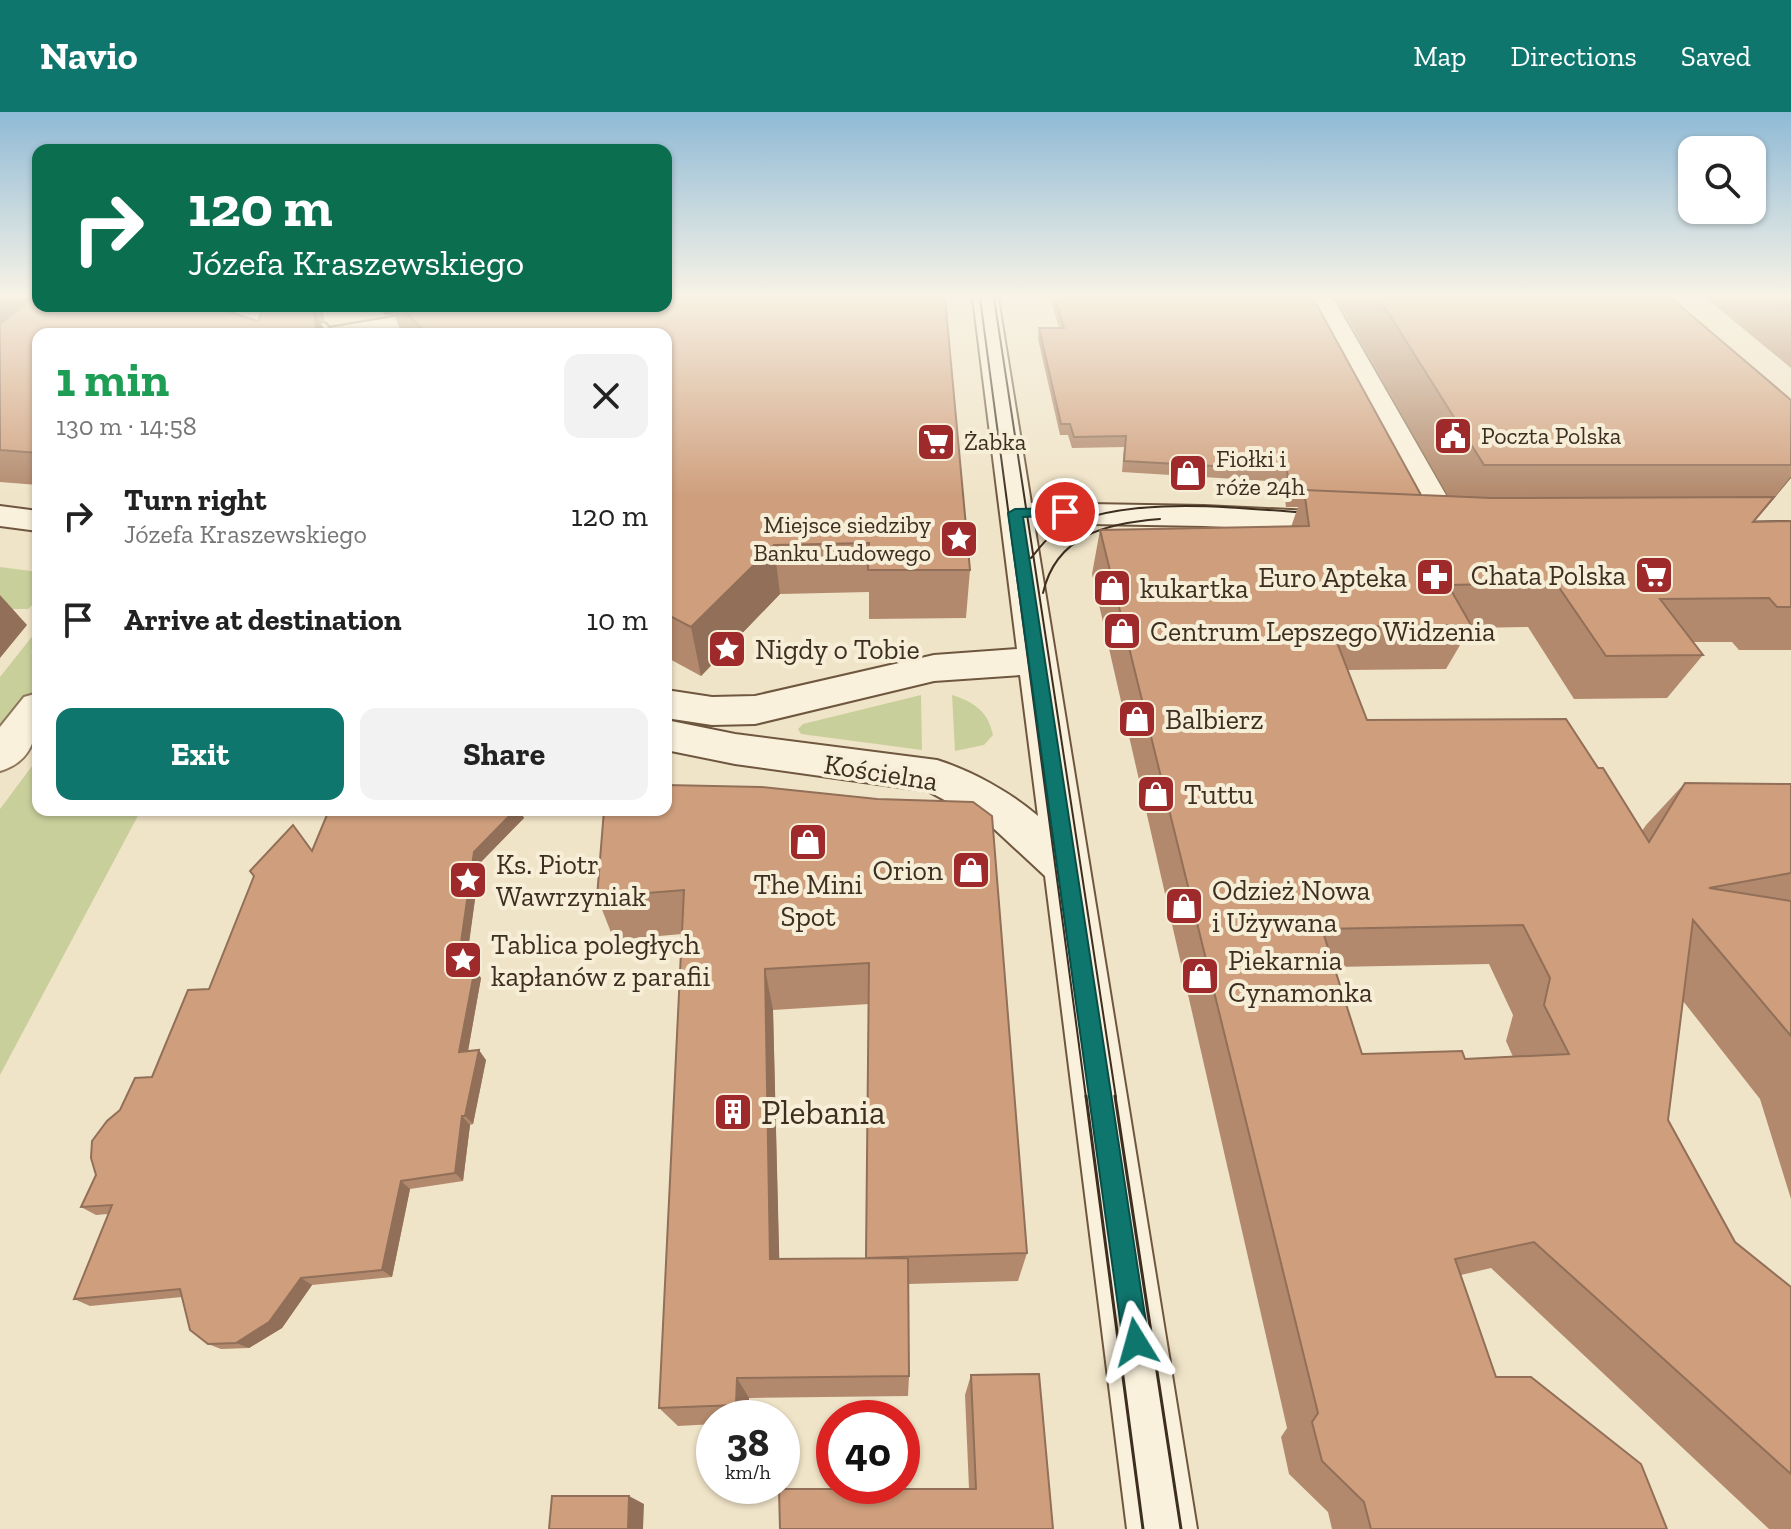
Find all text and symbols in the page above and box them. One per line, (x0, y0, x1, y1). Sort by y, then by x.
text: Navio (40, 33, 138, 79)
text: Map (1413, 40, 1466, 73)
text: Directions (1510, 40, 1637, 73)
text: Saved (1681, 40, 1751, 73)
map controls (1678, 136, 1766, 224)
button: search (1678, 136, 1766, 224)
text: 120 m (188, 173, 332, 240)
icon: right (56, 176, 160, 280)
text: Józefa Kraszewskiego (188, 241, 524, 284)
text: 1 min (56, 351, 169, 408)
button: close (564, 354, 648, 438)
text: 130 m · 14:58 (56, 410, 197, 442)
public building icon: Poczta Polska (1432, 415, 1474, 457)
supermarket icon: Żabka (915, 421, 957, 463)
place label: Poczta Polska (1481, 421, 1622, 450)
place label: Żabka (964, 427, 1027, 456)
place label: Fiołki i róże 24h (1216, 444, 1306, 501)
shop icon: Fiołki i róże 24h (1167, 452, 1209, 494)
pin (1031, 478, 1099, 546)
text: Turn right (124, 482, 266, 518)
icon: arrive (1043, 490, 1087, 534)
icon: right (56, 494, 100, 538)
text: 120 m (571, 498, 648, 534)
place label: Miejsce siedziby Banku Ludowego (753, 510, 932, 567)
text: Józefa Kraszewskiego (124, 518, 367, 550)
place icon: Miejsce siedziby Banku Ludowego (938, 518, 980, 560)
supermarket icon: Chata Polska (1633, 554, 1675, 596)
pharmacy icon: Euro Apteka (1414, 556, 1456, 598)
place label: Chata Polska (1471, 559, 1626, 592)
place label: Euro Apteka (1258, 561, 1407, 594)
shop icon: kukartka (1091, 567, 1133, 609)
place label: kukartka (1140, 572, 1249, 605)
icon: arrive (56, 598, 100, 642)
text: Arrive at destination (124, 602, 401, 638)
text: 10 m (586, 602, 648, 638)
shop icon: Centrum Lepszego Widzenia (1101, 610, 1143, 652)
place label: Centrum Lepszego Widzenia (1150, 615, 1496, 648)
place icon: Nigdy o Tobie (706, 628, 748, 670)
place label: Nigdy o Tobie (755, 633, 920, 666)
shop icon: Balbierz (1116, 698, 1158, 740)
place label: Balbierz (1165, 703, 1264, 736)
button: Exit (56, 708, 344, 800)
button: Share (360, 708, 648, 800)
street label: Kościelna (822, 747, 941, 798)
shop icon: Tuttu (1135, 773, 1177, 815)
place label: Tuttu (1184, 778, 1254, 811)
shop icon: The Mini Spot (787, 821, 829, 863)
place label: Ks. Piotr Wawrzyniak (496, 848, 647, 913)
shop icon: Orion (950, 849, 992, 891)
place label: Orion (873, 854, 943, 887)
place icon: Ks. Piotr Wawrzyniak (447, 859, 489, 901)
place label: The Mini Spot (754, 868, 863, 933)
place label: Odzież Nowa i Używana (1212, 874, 1371, 939)
shop icon: Odzież Nowa i Używana (1163, 885, 1205, 927)
place label: Tablica poległych kapłanów z parafii (491, 928, 710, 993)
place icon: Tablica poległych kapłanów z parafii (442, 939, 484, 981)
place label: Piekarnia Cynamonka (1228, 944, 1373, 1009)
shop icon: Piekarnia Cynamonka (1179, 955, 1221, 997)
building icon: Plebania (712, 1091, 754, 1133)
place label: Plebania (761, 1092, 886, 1133)
position arrow (1094, 1300, 1178, 1384)
speed limit sign: 40 (816, 1400, 920, 1504)
text: 38 (727, 1418, 769, 1466)
text: km/h (725, 1460, 771, 1484)

